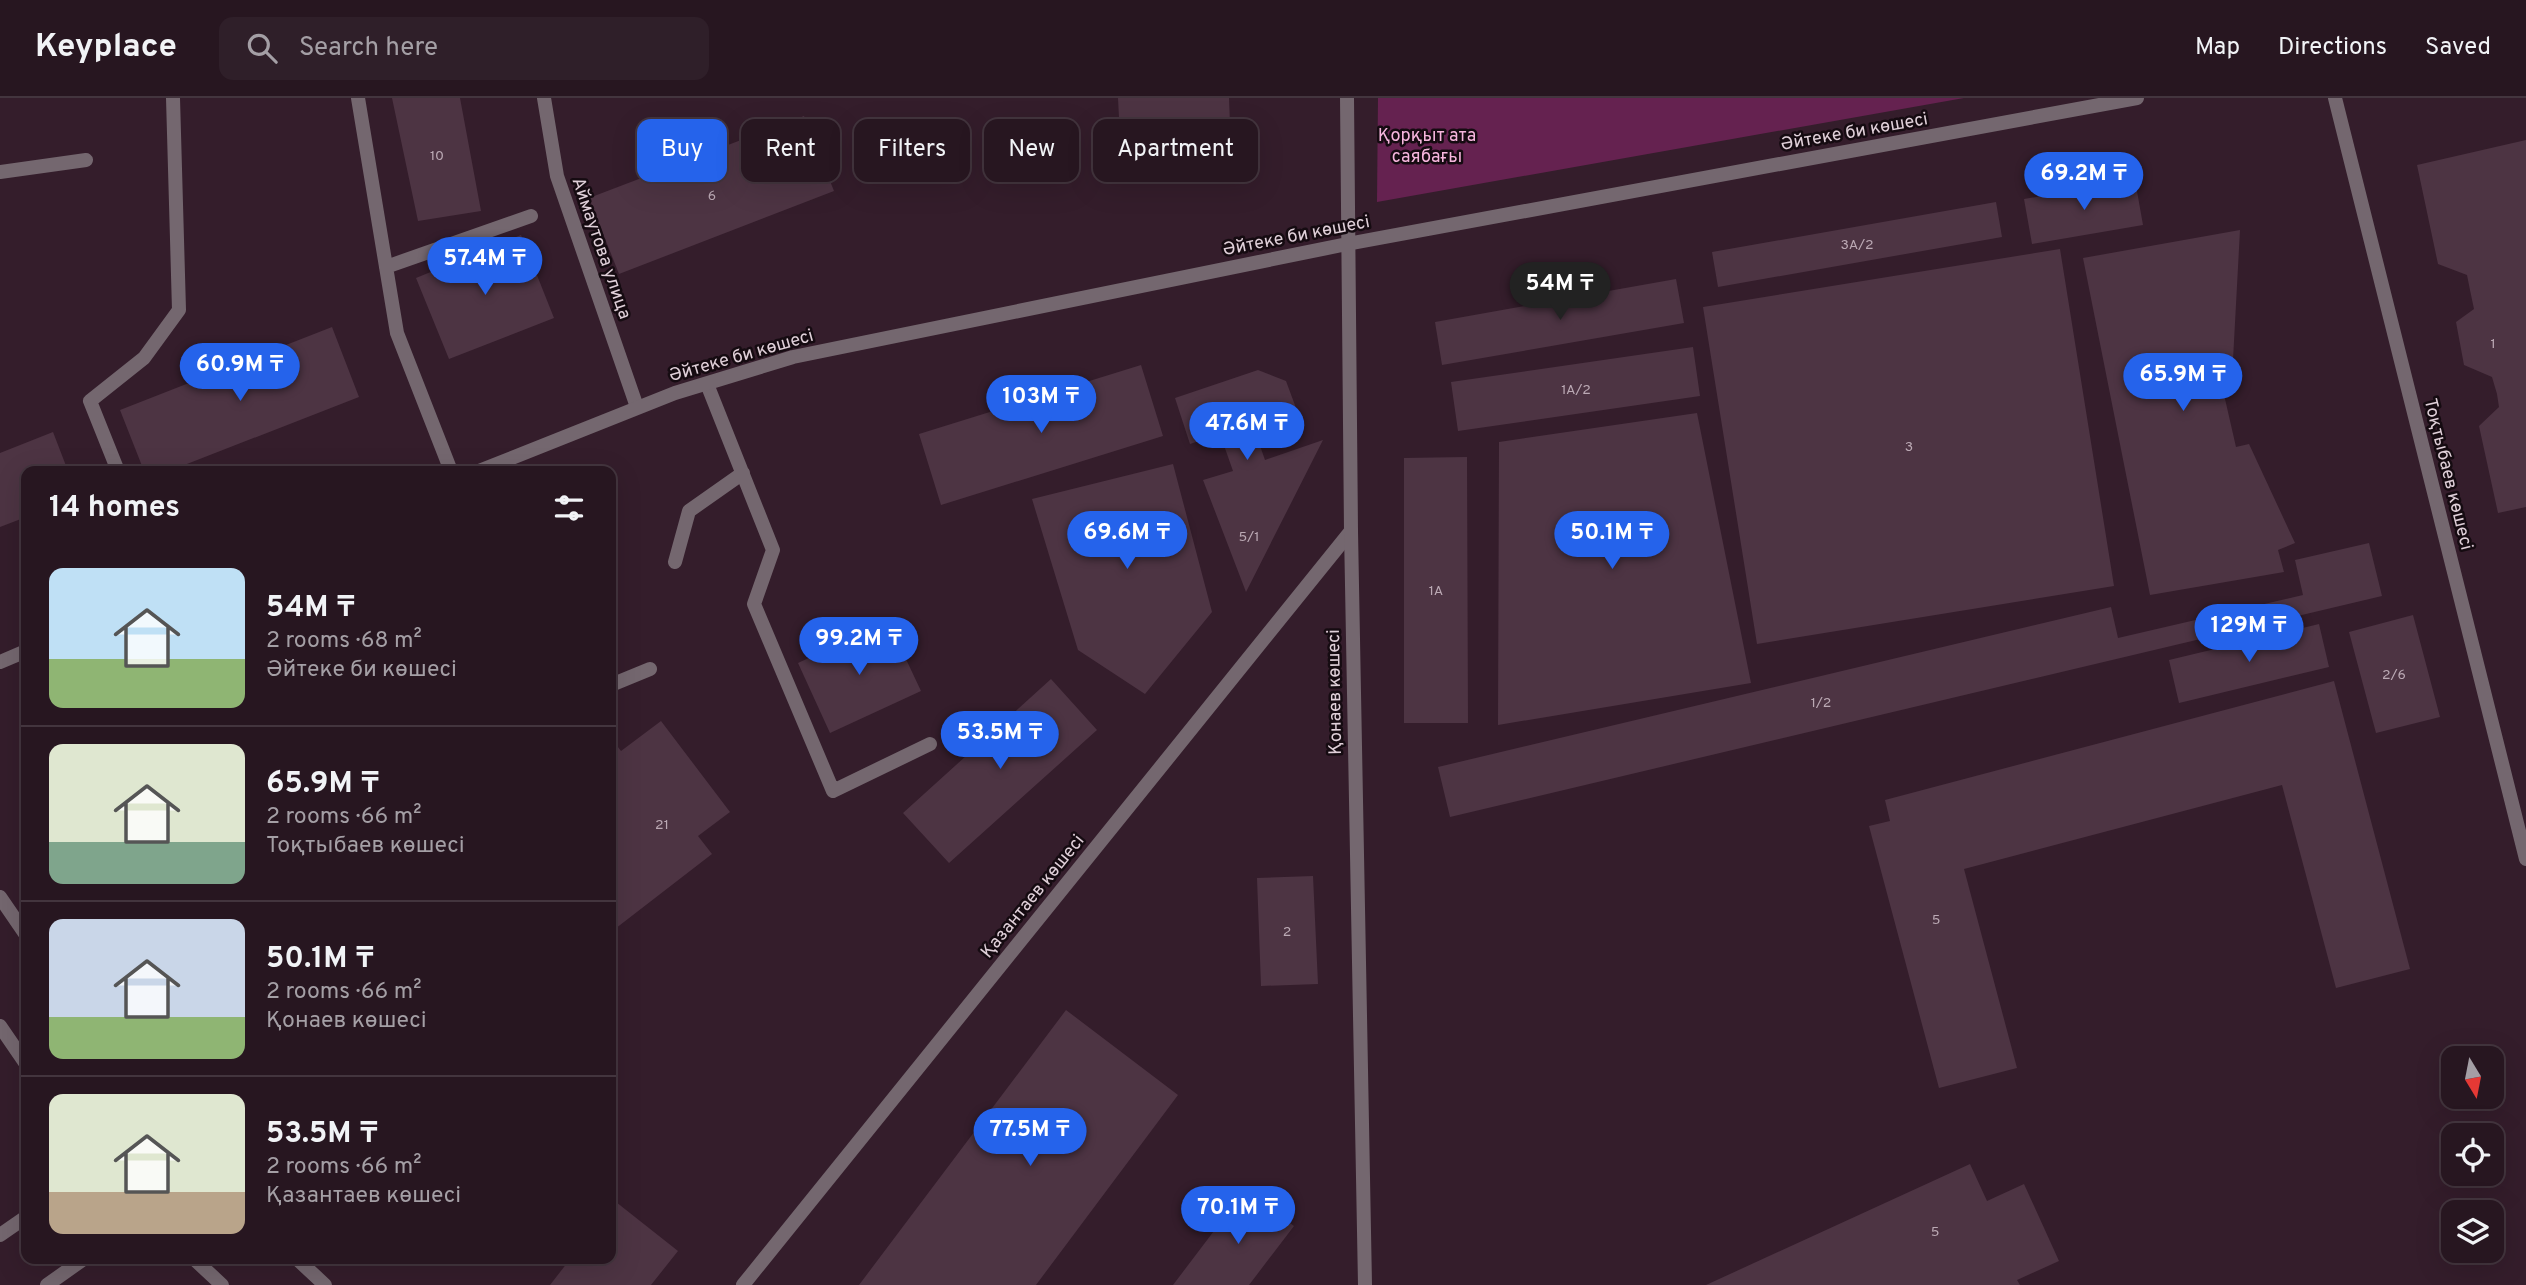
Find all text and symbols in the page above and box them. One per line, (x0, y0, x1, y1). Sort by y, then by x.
search box (219, 17, 709, 80)
text: Keyplace (35, 27, 177, 69)
icon: search (243, 29, 281, 67)
text: Search here (299, 32, 438, 65)
text: Map (2195, 33, 2240, 63)
text: Directions (2278, 33, 2387, 63)
text: Saved (2425, 33, 2491, 63)
street label: Әйтеке би көшесі (1779, 108, 1930, 157)
chip: Buy (637, 119, 727, 182)
chip: Rent (741, 119, 840, 182)
chip: Filters (854, 119, 970, 182)
chip: New (984, 119, 1079, 182)
chip: Apartment (1093, 119, 1258, 182)
park label: Қорқыт ата саябағы (1378, 125, 1476, 169)
house number: 10 (430, 148, 444, 165)
pin: 69.2M ₸ (2019, 152, 2149, 212)
text: 69.2M ₸ (2040, 160, 2128, 189)
street label: Аймаутова улица (566, 175, 636, 322)
house number: 6 (708, 188, 716, 205)
street label: Әйтеке би көшесі (1221, 211, 1372, 262)
house number: 3А/2 (1840, 237, 1874, 254)
pin: 57.4M ₸ (420, 238, 550, 297)
text: 57.4M ₸ (443, 245, 527, 274)
pin: 54M ₸ (1511, 262, 1609, 322)
text: 54M ₸ (1526, 270, 1594, 299)
street label: Әйтеке би көшесі (666, 325, 816, 388)
house number: 1 (2490, 336, 2496, 353)
pin: 60.9M ₸ (175, 344, 305, 403)
text: 60.9M ₸ (196, 351, 284, 380)
pin: 65.9M ₸ (2118, 354, 2248, 413)
text: 65.9M ₸ (2139, 361, 2227, 390)
pin: 103M ₸ (984, 376, 1098, 435)
house number: 1А/2 (1561, 382, 1591, 399)
text: 103M ₸ (1002, 383, 1080, 412)
street label: Тоқтыбаев көшесі (2418, 396, 2477, 553)
pin: 47.6M ₸ (1182, 402, 1312, 462)
text: 47.6M ₸ (1205, 410, 1289, 439)
house number: 3 (1905, 439, 1913, 456)
icon: filters (550, 489, 588, 527)
text: 14 homes (49, 490, 180, 527)
pin: 69.6M ₸ (1062, 512, 1192, 571)
pin: 50.1M ₸ (1547, 512, 1677, 571)
text: 69.6M ₸ (1083, 519, 1171, 548)
text: 50.1M ₸ (1570, 519, 1654, 548)
house number: 5/1 (1239, 529, 1259, 546)
house number: 1А (1429, 583, 1443, 600)
text: 54M ₸ (266, 590, 356, 627)
icon: home (105, 596, 189, 680)
pin: 129M ₸ (2192, 604, 2306, 664)
text: 129M ₸ (2211, 612, 2287, 641)
pin: 99.2M ₸ (794, 618, 924, 677)
text: 99.2M ₸ (815, 625, 903, 654)
text: 2 rooms · 68 m² (266, 627, 422, 656)
street label: Қонаев көшесі (1323, 629, 1348, 755)
text: Әйтеке би көшесі (266, 656, 457, 685)
house number: 2/6 (2382, 667, 2406, 684)
house number: 1/2 (1811, 695, 1831, 712)
pin: 53.5M ₸ (935, 712, 1065, 771)
text: 53.5M ₸ (957, 719, 1043, 748)
text: 65.9M ₸ (266, 766, 380, 803)
icon: home (105, 772, 189, 856)
text: 2 rooms · 66 m² (266, 803, 422, 832)
house number: 21 (655, 817, 669, 834)
street label: Қазантаев көшесі (976, 830, 1090, 963)
text: Тоқтыбаев көшесі (266, 832, 465, 861)
house number: 5 (1932, 912, 1940, 929)
house number: 2 (1283, 924, 1291, 941)
text: 50.1M ₸ (266, 941, 375, 978)
icon: home (105, 947, 189, 1031)
text: 2 rooms · 66 m² (266, 978, 422, 1007)
text: Қонаев көшесі (266, 1007, 427, 1036)
north arrow (2441, 1046, 2504, 1110)
map controls (2441, 1046, 2504, 1263)
pin: 77.5M ₸ (965, 1108, 1095, 1168)
text: 53.5M ₸ (266, 1116, 379, 1153)
text: 77.5M ₸ (990, 1116, 1070, 1145)
icon: home (105, 1122, 189, 1206)
button: locate (2441, 1123, 2504, 1186)
text: 2 rooms · 66 m² (266, 1153, 422, 1182)
text: Қазантаев көшесі (266, 1182, 461, 1211)
pin: 70.1M ₸ (1173, 1186, 1303, 1246)
text: 70.1M ₸ (1197, 1194, 1279, 1223)
button: layers (2441, 1200, 2504, 1263)
house number: 5 (1931, 1224, 1939, 1241)

